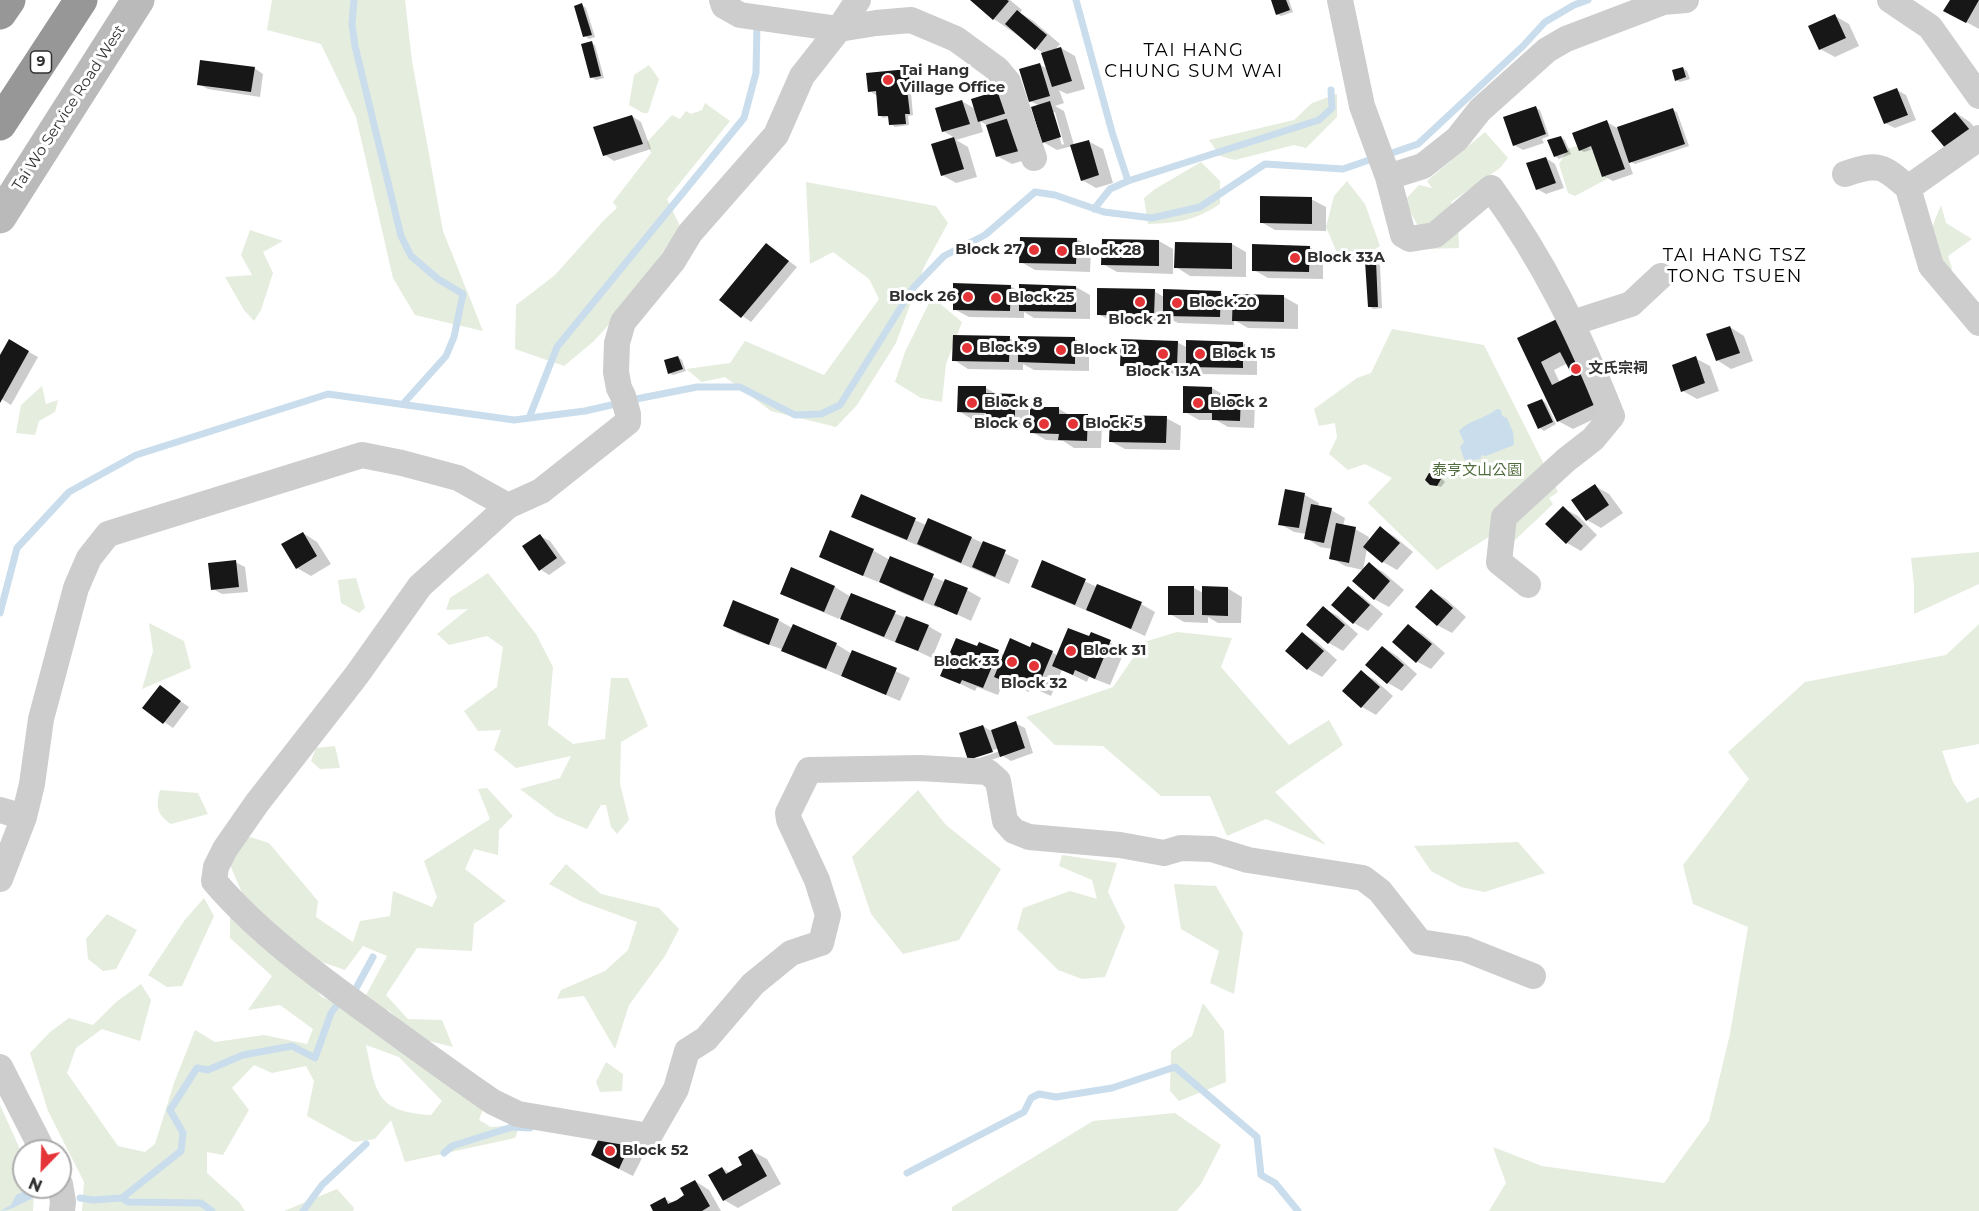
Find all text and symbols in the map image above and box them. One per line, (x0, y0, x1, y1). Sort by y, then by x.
street label: Tai Wo Service Road West (9, 22, 129, 194)
district label: TAI HANG CHUNG SUM WAI (1104, 40, 1284, 82)
road number: 9 (30, 51, 51, 73)
place label: Tai Hang Village Office (900, 62, 1005, 97)
marker: Tai Hang Village Office (881, 73, 895, 87)
place label: Block 27 (955, 241, 1022, 259)
place label: Block 28 (1074, 242, 1141, 260)
marker: Block 27 (1027, 243, 1041, 257)
marker: Block 28 (1055, 244, 1069, 258)
district label: TAI HANG TSZ TONG TSUEN (1663, 245, 1807, 288)
place label: Block 33A (1307, 249, 1385, 267)
marker: Block 33A (1288, 251, 1302, 265)
place label: Block 26 (889, 288, 956, 306)
place label: Block 25 (1008, 289, 1074, 307)
marker: Block 26 (961, 290, 975, 304)
marker: Block 25 (989, 291, 1003, 305)
place label: Block 20 (1189, 294, 1257, 312)
marker: Block 21 (1133, 295, 1147, 309)
marker: Block 20 (1170, 296, 1184, 310)
place label: Block 21 (1108, 311, 1172, 329)
place label: Block 9 (979, 339, 1037, 357)
marker: Block 9 (960, 341, 974, 355)
place label: Block 12 (1073, 341, 1136, 359)
marker: Block 12 (1054, 343, 1068, 357)
place label: Block 15 (1212, 345, 1276, 363)
marker: Block 13A (1156, 347, 1170, 361)
marker: Block 15 (1193, 347, 1207, 361)
place label: 文氏宗祠 (1588, 360, 1648, 378)
marker: 文氏宗祠 (1569, 362, 1583, 376)
place label: Block 13A (1126, 363, 1200, 381)
place label: Block 8 (984, 394, 1043, 412)
place label: Block 2 (1210, 394, 1268, 412)
marker: Block 8 (965, 396, 979, 410)
marker: Block 2 (1191, 396, 1205, 410)
place label: Block 6 (974, 415, 1032, 433)
place label: Block 5 (1085, 415, 1143, 433)
marker: Block 6 (1037, 417, 1051, 431)
marker: Block 5 (1066, 417, 1080, 431)
park label: 泰亨文山公園 (1432, 462, 1522, 480)
place label: Block 31 (1083, 642, 1146, 660)
marker: Block 31 (1064, 644, 1078, 658)
place label: Block 33 (934, 653, 1000, 671)
marker: Block 33 (1005, 655, 1019, 669)
marker: Block 32 (1027, 659, 1041, 673)
place label: Block 32 (1001, 675, 1067, 693)
north arrow (12, 1139, 72, 1199)
place label: Block 52 (622, 1142, 688, 1160)
marker: Block 52 (603, 1144, 617, 1158)
text: N (26, 1173, 45, 1195)

